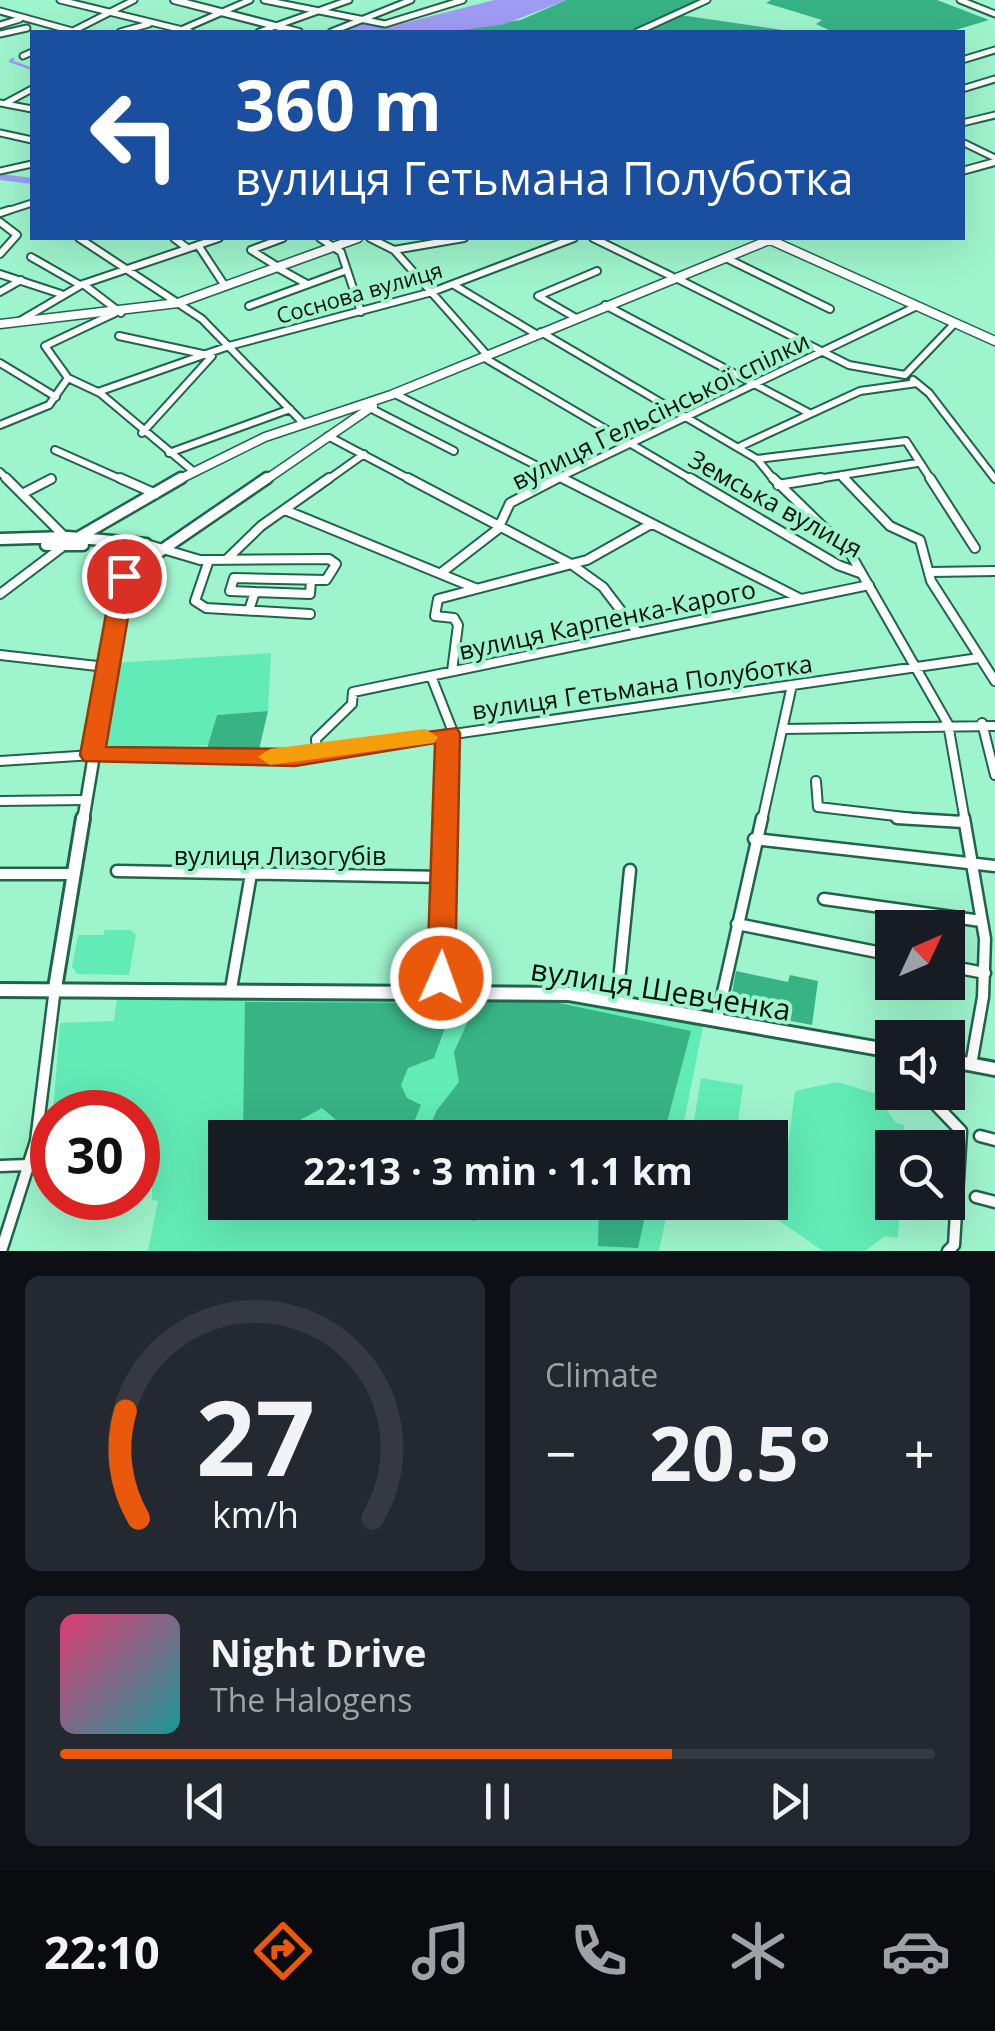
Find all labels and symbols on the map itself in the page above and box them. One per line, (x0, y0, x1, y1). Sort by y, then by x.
street label: Соснова вулиця (272, 254, 446, 330)
street label: вулиця Гельсінської спілки (505, 323, 815, 497)
street label: Земська вулиця (683, 441, 869, 565)
pin (82, 534, 167, 619)
street label: вулиця Карпенка-Карого (455, 571, 759, 667)
street label: вулиця Гетьмана Полуботка (470, 645, 814, 727)
street label: вулиця Лизогубів (174, 838, 386, 872)
north arrow (875, 910, 965, 1000)
position arrow (389, 926, 493, 1030)
street label: вулиця Шевченка (528, 948, 794, 1030)
speed limit sign: 30 (30, 1090, 160, 1220)

